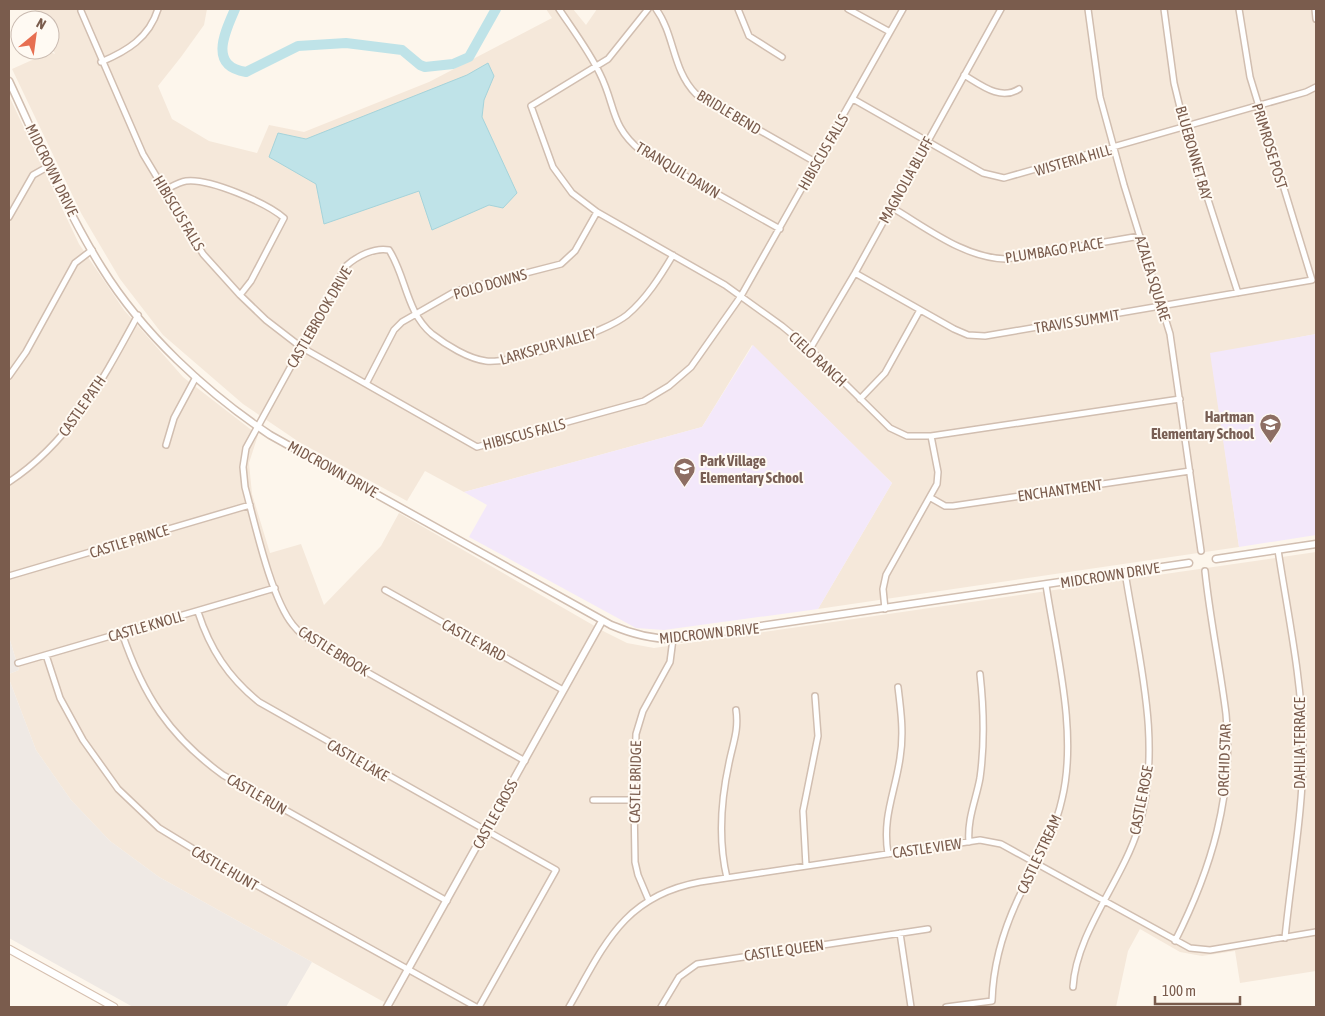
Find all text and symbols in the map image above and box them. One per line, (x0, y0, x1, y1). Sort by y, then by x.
north arrow (10, 10, 60, 60)
text: N (34, 15, 49, 33)
street label: BRIDLE BEND (694, 86, 764, 138)
street label: PRIMROSE POST (1249, 101, 1291, 191)
street label: BLUEBONNET BAY (1172, 104, 1216, 202)
street label: HIBISCUS FALLS (794, 111, 852, 193)
street label: MIDCROWN DRIVE (22, 121, 82, 219)
street label: MAGNOLIA BLUFF (875, 134, 937, 226)
street label: TRANQUIL DAWN (633, 138, 723, 202)
street label: WISTERIA HILL (1033, 141, 1113, 179)
street label: HIBISCUS FALLS (150, 172, 208, 254)
street label: AZALEA SQUARE (1132, 233, 1174, 323)
street label: PLUMBAGO PLACE (1004, 234, 1105, 266)
street label: CASTLEBROOK DRIVE (283, 263, 355, 371)
street label: POLO DOWNS (451, 265, 529, 303)
street label: TRAVIS SUMMIT (1033, 306, 1121, 336)
street label: LARKSPUR VALLEY (498, 324, 598, 368)
street label: CIELO RANCH (786, 328, 850, 390)
street label: CASTLE PATH (55, 372, 109, 440)
place label: Hartman Elementary School (1151, 408, 1255, 442)
school or university icon: Hartman Elementary School (1258, 413, 1282, 444)
street label: HIBISCUS FALLS (481, 415, 567, 453)
street label: MIDCROWN DRIVE (285, 437, 381, 501)
place label: Park Village Elementary School (700, 452, 804, 486)
school or university icon: Park Village Elementary School (672, 457, 696, 488)
street label: ENCHANTMENT (1017, 476, 1104, 504)
street label: CASTLE PRINCE (87, 521, 171, 561)
street label: MIDCROWN DRIVE (1059, 559, 1161, 591)
street label: CASTLE KNOLL (106, 607, 186, 645)
street label: CASTLE YARD (439, 615, 509, 665)
street label: MIDCROWN DRIVE (658, 619, 760, 647)
street label: CASTLE BROOK (295, 622, 373, 680)
street label: DAHLIA TERRACE (1291, 696, 1308, 789)
street label: ORCHID STAR (1214, 723, 1234, 797)
street label: CASTLE LAKE (324, 736, 392, 785)
street label: CASTLE BRIDGE (626, 740, 644, 823)
street label: CASTLE ROSE (1126, 763, 1156, 836)
street label: CASTLE RUN (224, 770, 290, 818)
street label: CASTLE CROSS (469, 776, 521, 852)
street label: CASTLE STREAM (1013, 812, 1065, 896)
street label: CASTLE VIEW (891, 835, 963, 861)
street label: CASTLE HUNT (189, 842, 262, 894)
street label: CASTLE QUEEN (743, 936, 825, 964)
scale bar (1155, 974, 1240, 1006)
text: 100 m (1162, 982, 1196, 999)

